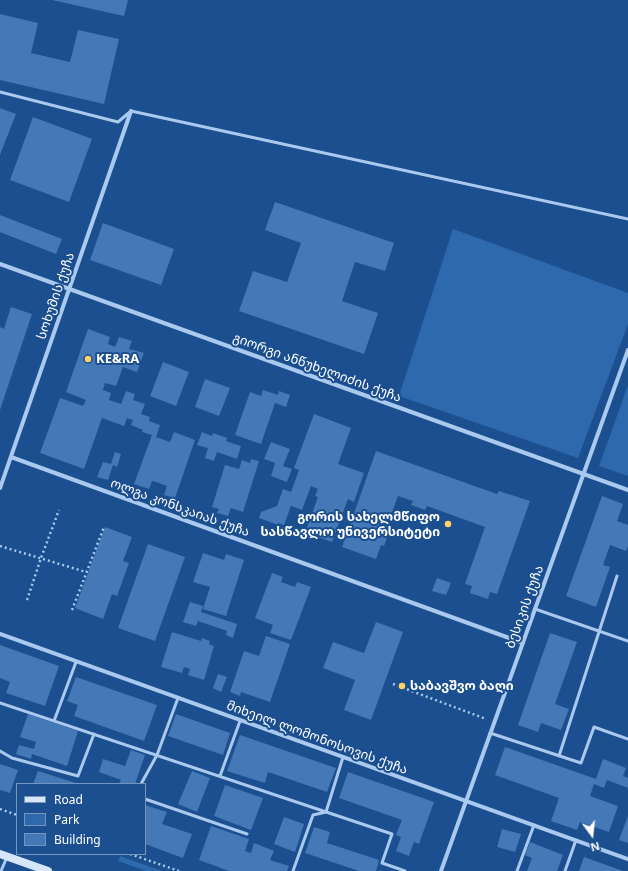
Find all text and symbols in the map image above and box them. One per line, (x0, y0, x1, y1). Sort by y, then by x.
street label: სოხუმის ქუჩა (34, 251, 78, 341)
street label: გიორგი ანწუხელიძის ქუჩა (230, 330, 404, 406)
place label: KE&RA (96, 351, 139, 367)
marker: KE&RA (83, 354, 93, 364)
street label: ოლგა კონსკაიას ქუჩა (108, 476, 252, 540)
place label: გორის სახელმწიფო სასწავლო უნივერსიტეტი (260, 509, 440, 540)
marker: გორის სახელმწიფო სასწავლო უნივერსიტეტი (443, 519, 453, 529)
street label: ბესიკის ქუჩა (503, 563, 547, 651)
place label: საბავშვო ბაღი (410, 678, 514, 694)
marker: საბავშვო ბაღი (397, 681, 407, 691)
street label: მიხეილ ლომონოსოვის ქუჩა (224, 698, 410, 778)
legend (16, 783, 146, 855)
text: Road (54, 791, 83, 808)
text: Park (54, 811, 79, 828)
north arrow (572, 815, 612, 855)
text: Building (54, 831, 101, 848)
text: N (589, 839, 602, 855)

